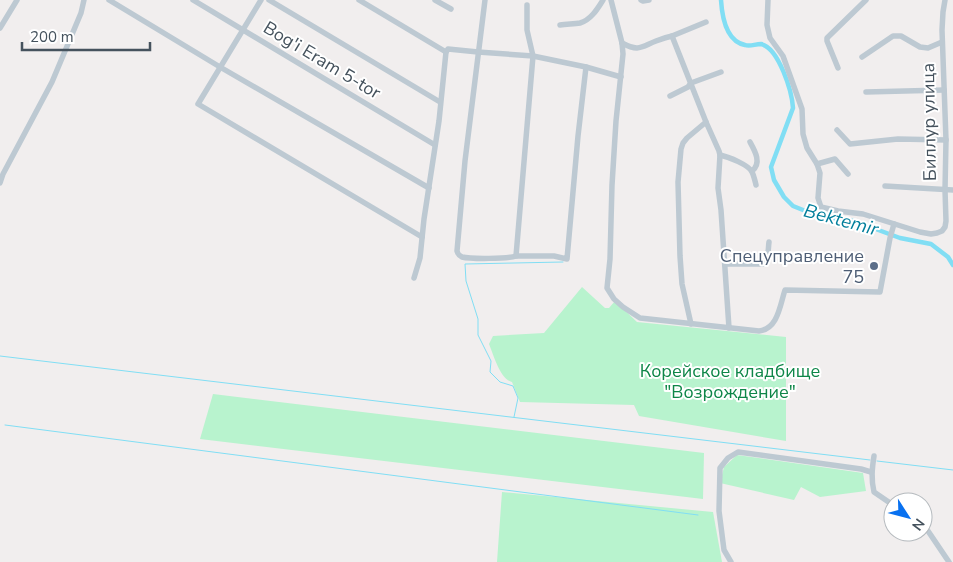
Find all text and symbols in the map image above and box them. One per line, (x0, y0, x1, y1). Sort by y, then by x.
street label: Bog'i Eram 5-tor (259, 15, 386, 105)
scale bar (22, 20, 150, 52)
text: 200 m (30, 27, 74, 47)
street label: Биллур улица (916, 63, 942, 181)
water label: Bektemir (801, 198, 882, 243)
place label: Спецуправление 75 (720, 244, 864, 289)
marker: Спецуправление 75 (868, 260, 880, 272)
park label: Корейское кладбище "Возрождение" (640, 359, 820, 404)
north arrow (883, 492, 933, 542)
text: N (907, 515, 929, 534)

